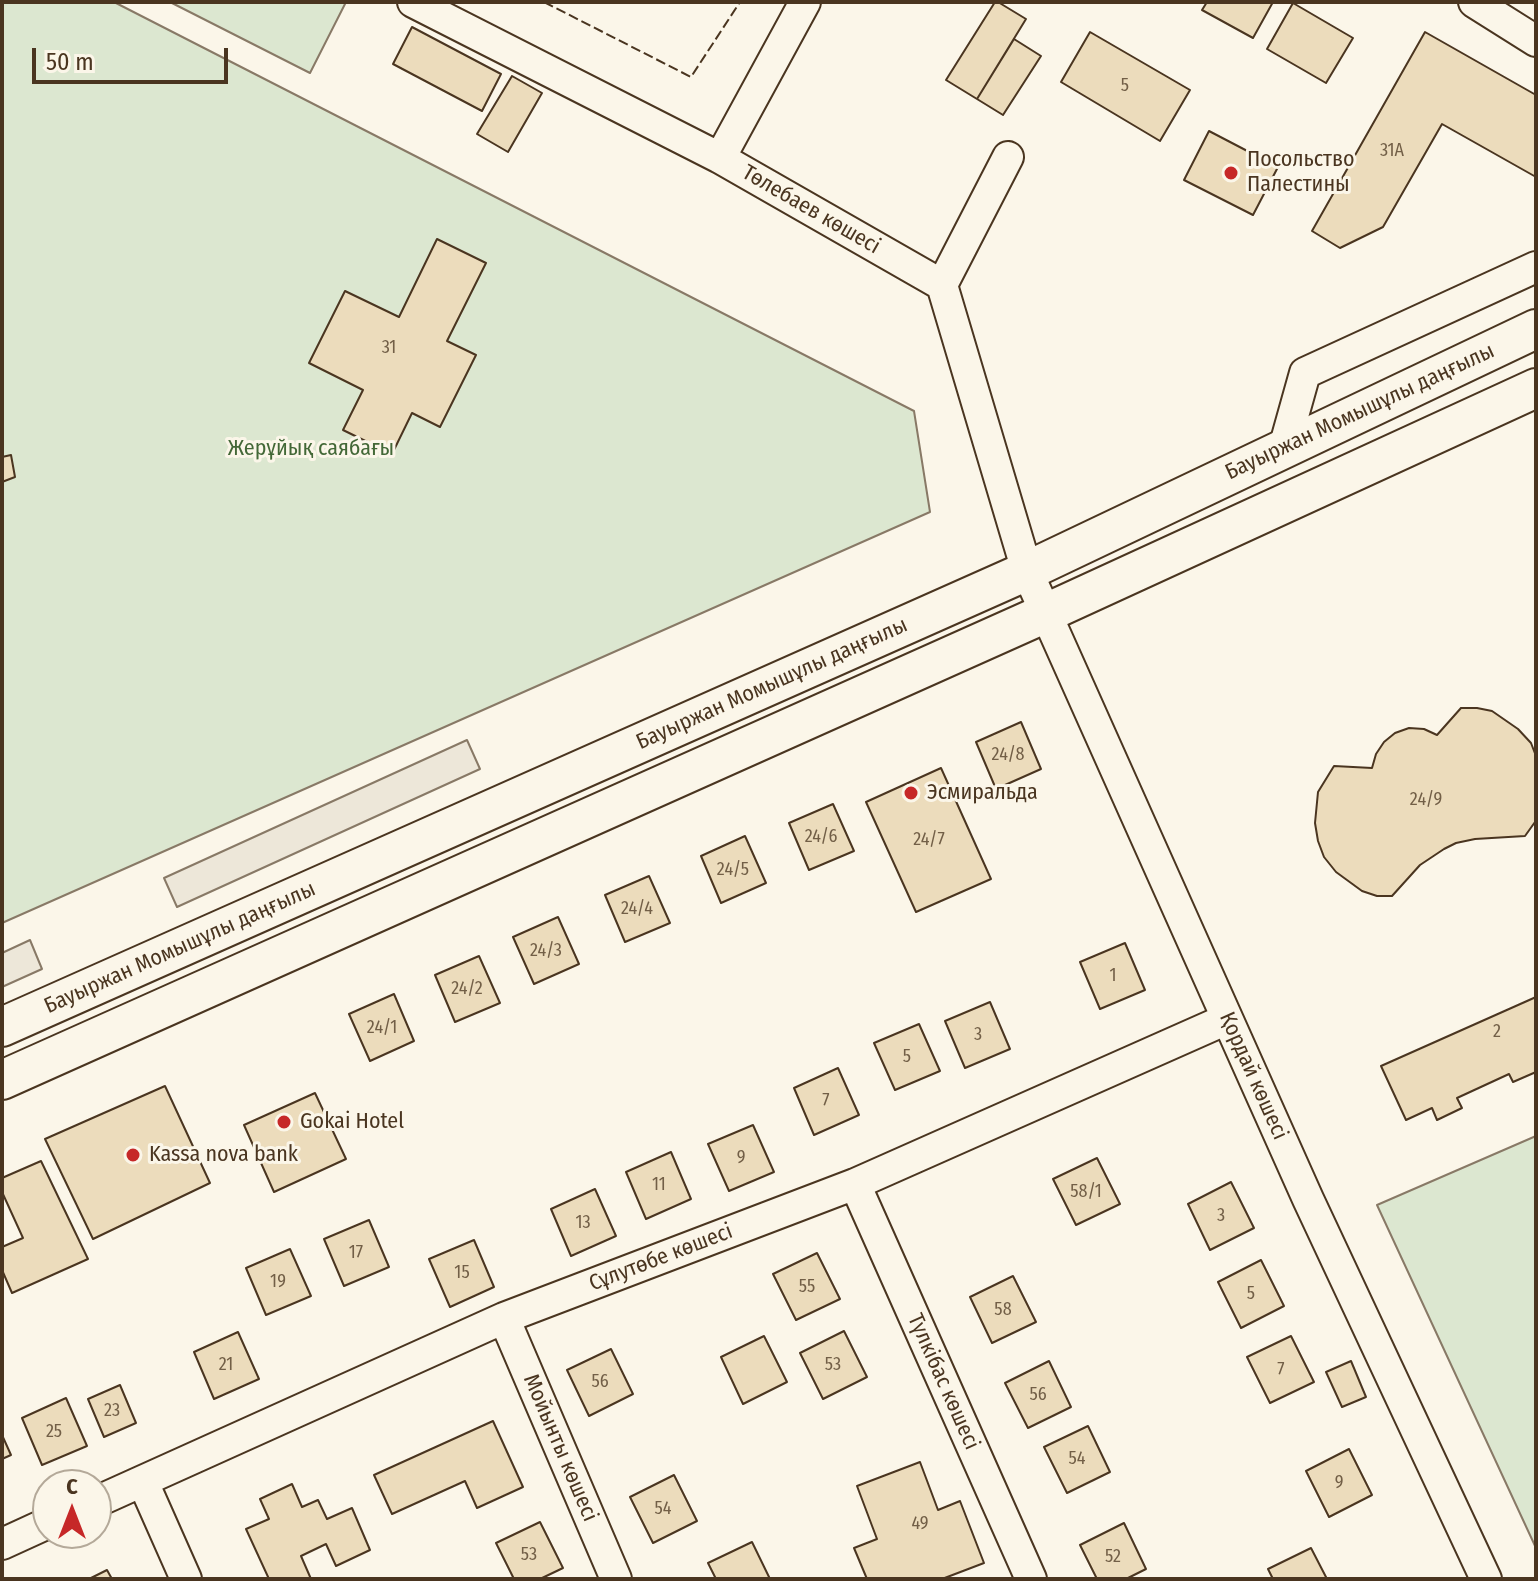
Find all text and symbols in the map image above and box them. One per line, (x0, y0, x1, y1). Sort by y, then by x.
scale bar (36, 32, 232, 82)
text: 50 m (46, 48, 94, 76)
house number: 5 (1121, 75, 1129, 97)
house number: 31А (1380, 140, 1404, 162)
place label: Посольство Палестины (1247, 147, 1355, 198)
street label: Төлебаев көшесі (737, 160, 885, 260)
marker: Посольство Палестины (1222, 164, 1240, 182)
house number: 31 (382, 337, 396, 359)
street label: Бауыржан Момышұлы даңғылы (1221, 338, 1499, 486)
park label: Жерұйық саябағы (228, 436, 394, 462)
street label: Бауыржан Момышұлы даңғылы (632, 612, 912, 756)
house number: 24/8 (992, 744, 1024, 766)
place label: Эсмиральда (927, 780, 1038, 806)
marker: Эсмиральда (902, 784, 920, 802)
house number: 24/9 (1410, 789, 1442, 811)
house number: 24/6 (805, 826, 837, 848)
house number: 24/7 (913, 829, 945, 851)
house number: 24/5 (717, 859, 749, 881)
street label: Бауыржан Момышұлы даңғылы (40, 876, 320, 1020)
house number: 24/4 (621, 898, 653, 920)
house number: 24/3 (530, 940, 562, 962)
house number: 1 (1109, 965, 1117, 987)
house number: 24/2 (451, 978, 483, 1000)
street label: Қордай көшесі (1213, 1008, 1293, 1144)
house number: 24/1 (367, 1017, 397, 1039)
house number: 2 (1493, 1021, 1501, 1043)
house number: 3 (974, 1024, 982, 1046)
house number: 5 (903, 1046, 911, 1068)
house number: 7 (822, 1090, 830, 1112)
place label: Gokai Hotel (300, 1109, 404, 1135)
marker: Gokai Hotel (275, 1113, 293, 1131)
place label: Kassa nova bank (149, 1142, 298, 1168)
marker: Kassa nova bank (124, 1146, 142, 1164)
house number: 9 (737, 1147, 745, 1169)
house number: 11 (652, 1174, 666, 1196)
house number: 58/1 (1070, 1181, 1102, 1203)
house number: 3 (1217, 1205, 1225, 1227)
house number: 13 (575, 1212, 591, 1234)
street label: Сұлутөбе көшесі (586, 1219, 736, 1297)
house number: 17 (349, 1242, 363, 1264)
house number: 15 (454, 1262, 470, 1284)
house number: 19 (270, 1271, 286, 1293)
house number: 55 (799, 1276, 815, 1298)
house number: 5 (1247, 1283, 1255, 1305)
house number: 58 (994, 1299, 1012, 1321)
street label: Түлкібас көшесі (901, 1310, 985, 1454)
house number: 21 (219, 1354, 233, 1376)
house number: 53 (825, 1354, 841, 1376)
house number: 7 (1277, 1359, 1285, 1381)
street label: Мойынты көшесі (517, 1370, 603, 1526)
house number: 56 (591, 1371, 609, 1393)
house number: 56 (1029, 1384, 1047, 1406)
house number: 23 (104, 1400, 120, 1422)
house number: 25 (46, 1421, 62, 1443)
house number: 54 (1069, 1448, 1085, 1470)
north arrow (32, 1469, 112, 1549)
house number: 9 (1335, 1472, 1343, 1494)
text: С (66, 1473, 78, 1500)
house number: 54 (655, 1498, 671, 1520)
house number: 49 (911, 1513, 929, 1535)
house number: 53 (521, 1544, 537, 1566)
house number: 52 (1105, 1546, 1121, 1568)

